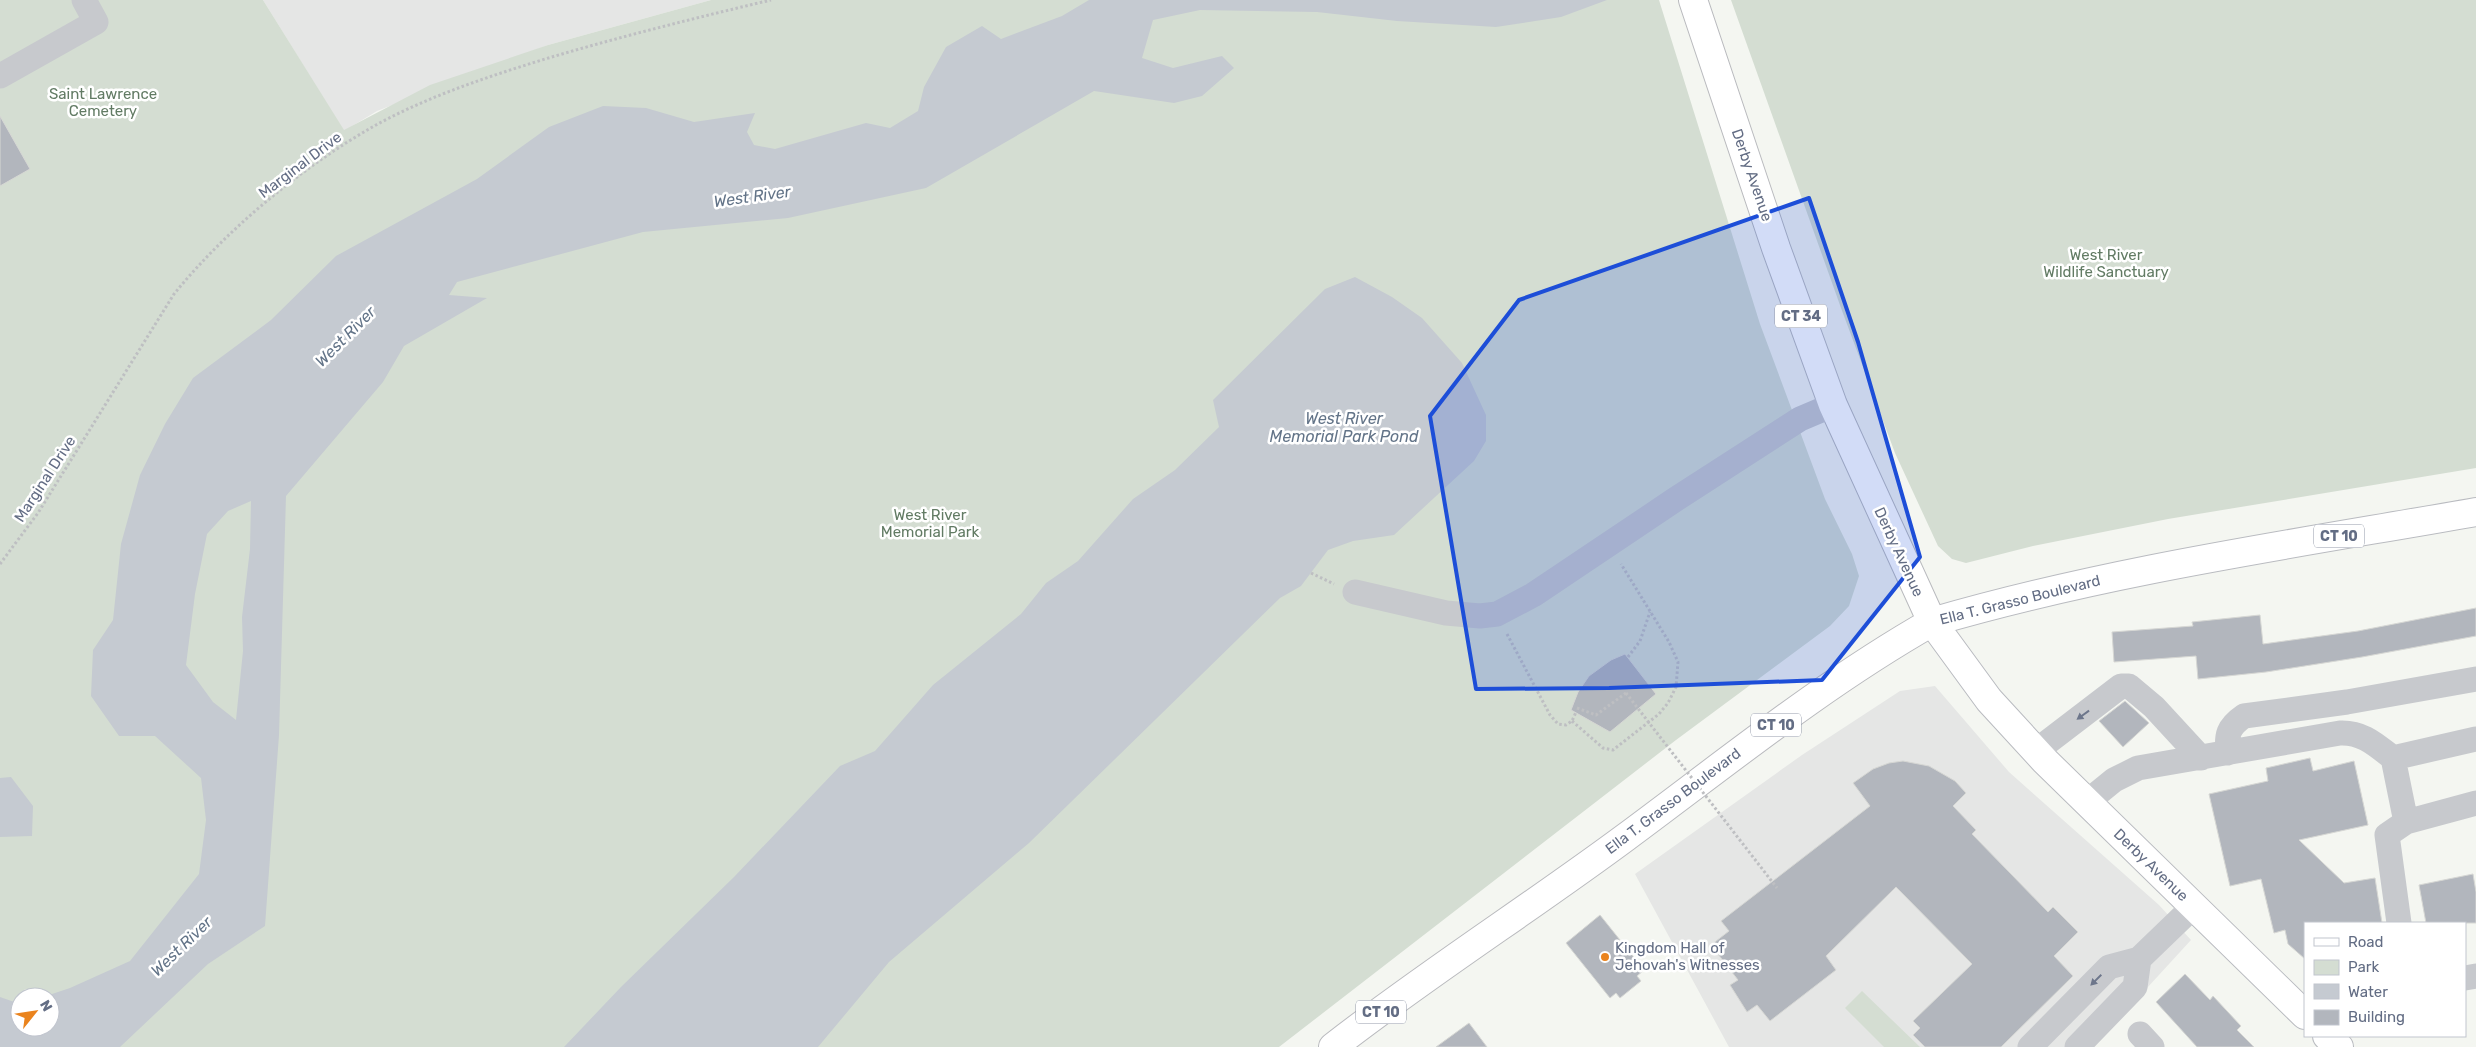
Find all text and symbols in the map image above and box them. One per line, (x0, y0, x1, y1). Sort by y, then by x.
park label: Saint Lawrence Cemetery (49, 85, 157, 120)
street label: Derby Avenue (1728, 126, 1776, 224)
street label: Marginal Drive (255, 128, 345, 202)
water label: West River (712, 182, 793, 211)
park label: West River Wildlife Sanctuary (2043, 246, 2169, 281)
water label: West River (311, 302, 380, 371)
road number: CT 34 (1775, 304, 1827, 328)
water label: West River Memorial Park Pond (1270, 409, 1419, 446)
street label: Marginal Drive (10, 433, 80, 525)
street label: Derby Avenue (1870, 504, 1928, 600)
park label: West River Memorial Park (881, 506, 979, 541)
road number: CT 10 (2314, 524, 2364, 548)
street label: Ella T. Grasso Boulevard (1938, 571, 2102, 629)
one-way arrow (2076, 710, 2090, 720)
road number: CT 10 (1751, 714, 1801, 736)
street label: Ella T. Grasso Boulevard (1602, 744, 1744, 858)
street label: Derby Avenue (2110, 825, 2192, 905)
water label: West River (147, 912, 216, 980)
legend (2304, 922, 2466, 1037)
text: Road (2348, 933, 2384, 951)
place label: Kingdom Hall of Jehovah's Witnesses (1615, 939, 1760, 974)
marker: Kingdom Hall of Jehovah's Witnesses (1599, 951, 1611, 963)
text: Park (2348, 958, 2379, 976)
one-way arrow (2091, 974, 2103, 986)
text: Water (2348, 983, 2388, 1001)
north arrow (10, 987, 60, 1037)
text: N (36, 997, 56, 1014)
road number: CT 10 (1356, 1000, 1406, 1024)
text: Building (2348, 1008, 2405, 1026)

